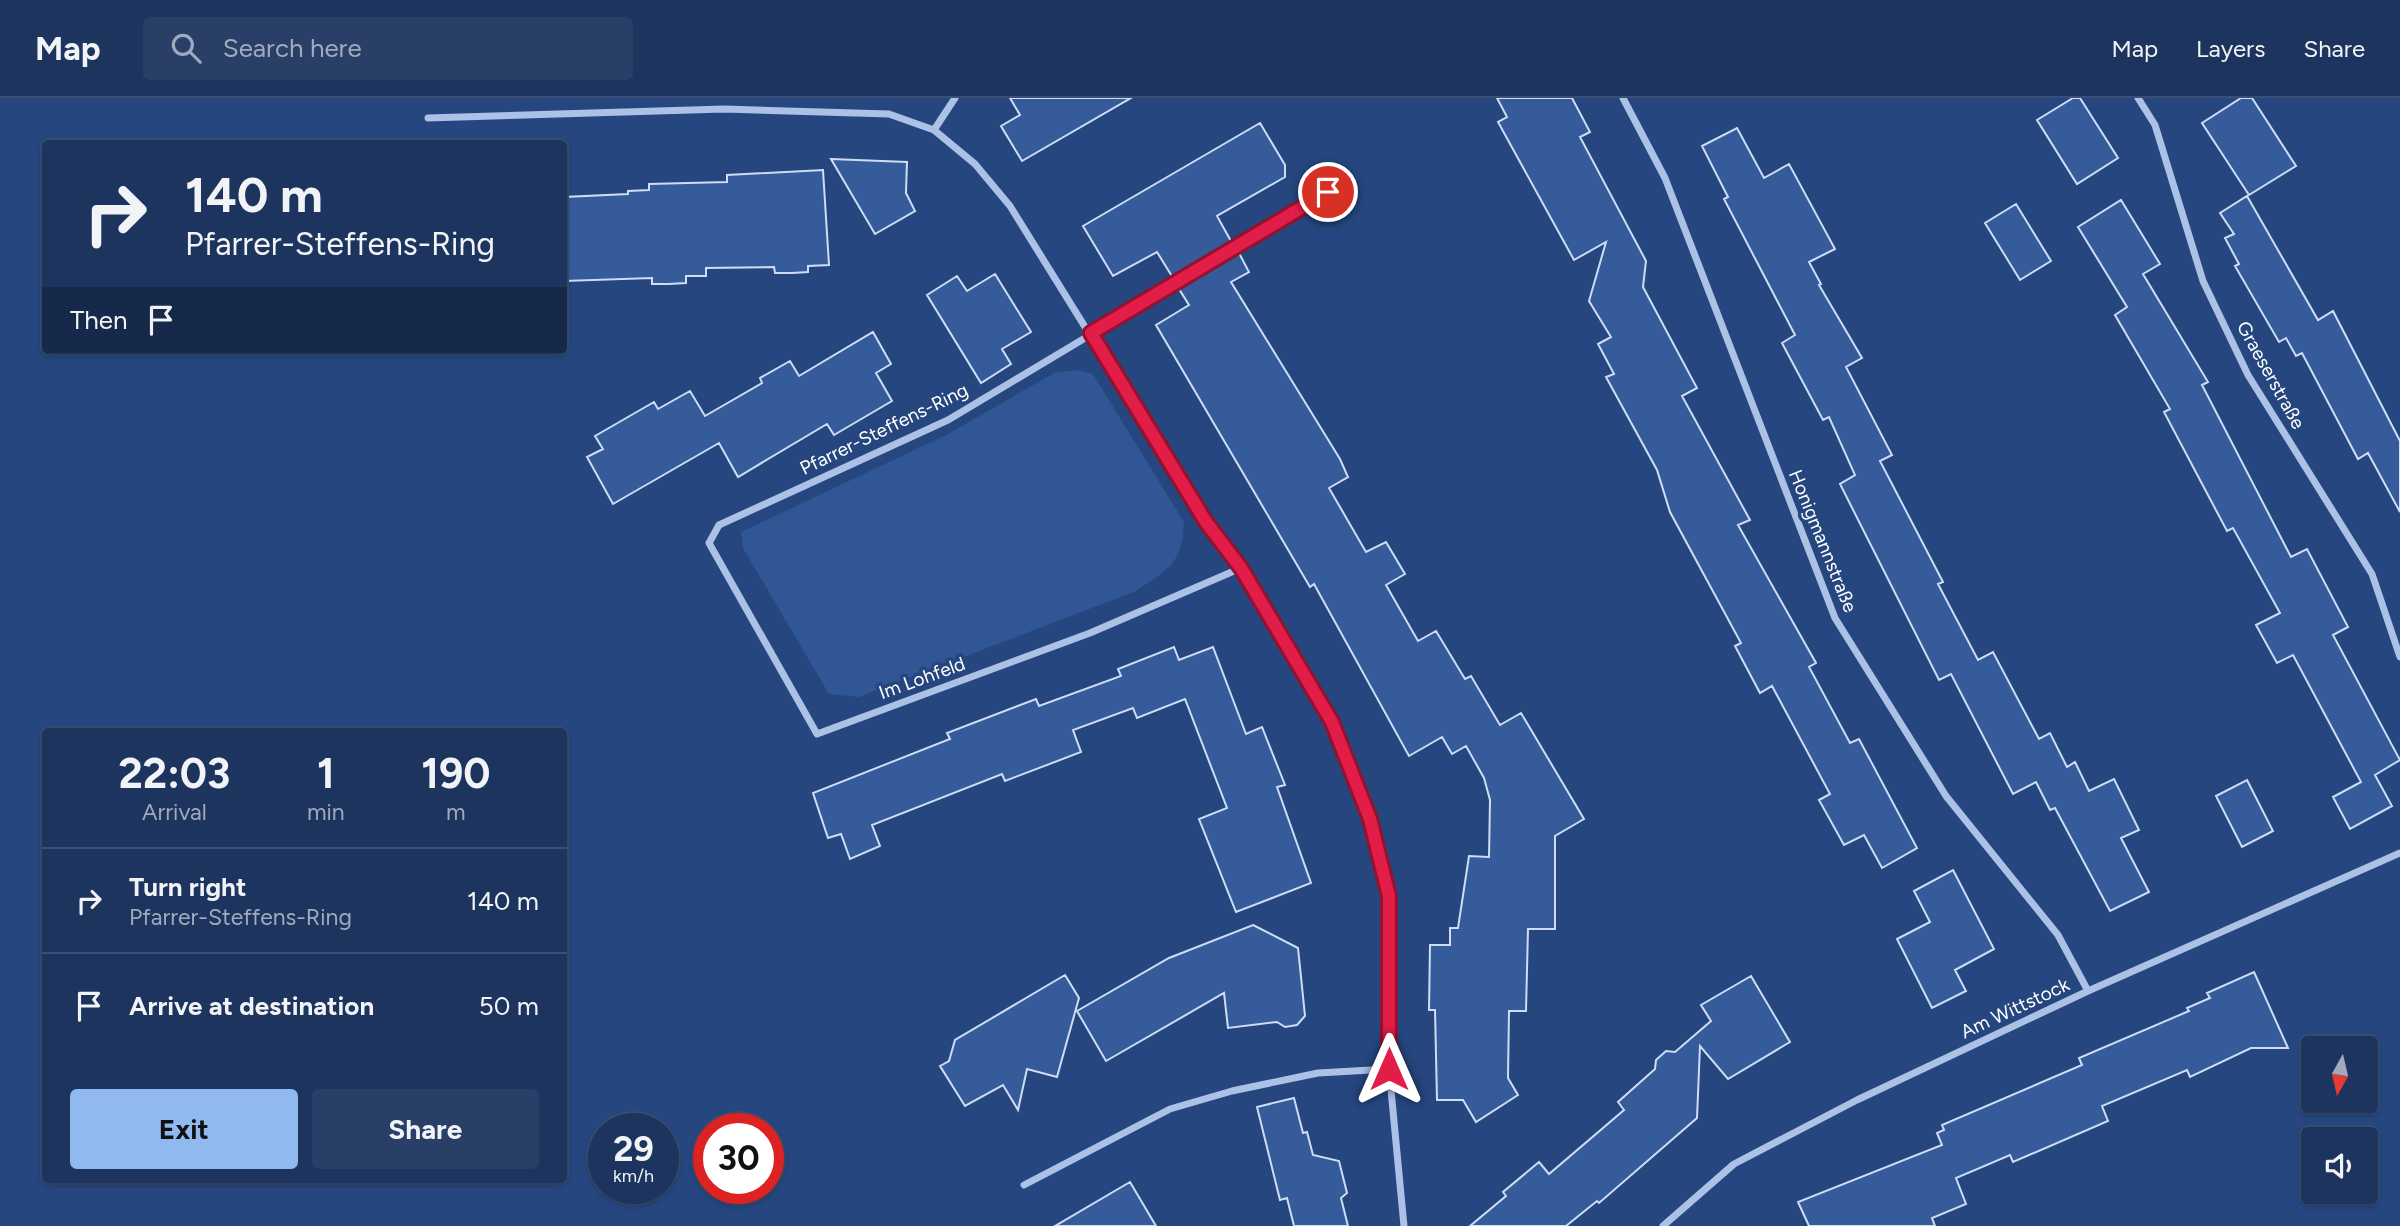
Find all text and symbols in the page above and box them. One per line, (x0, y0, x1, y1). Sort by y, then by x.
search box (143, 17, 633, 80)
text: Map (35, 29, 101, 68)
icon: search (167, 29, 205, 67)
text: Search here (223, 32, 362, 64)
text: Map (2111, 34, 2158, 63)
text: Layers (2196, 34, 2265, 63)
text: Share (2303, 34, 2365, 63)
pin (1298, 162, 1358, 222)
text: 140 m (185, 165, 323, 224)
icon: right (70, 168, 161, 259)
icon: arrive (1309, 173, 1347, 211)
text: Pfarrer-Steffens-Ring (185, 225, 495, 263)
icon: arrive (142, 301, 180, 339)
text: Then (70, 304, 128, 336)
street label: Graeserstraße (2232, 317, 2310, 433)
street label: Pfarrer-Steffens-Ring (796, 378, 972, 480)
street label: Honigmannstraße (1784, 466, 1862, 616)
street label: Im Lohfeld (876, 652, 968, 704)
text: 22:03 (119, 748, 230, 799)
text: 1 (317, 748, 335, 799)
text: 190 (421, 748, 490, 799)
text: Arrival (142, 798, 207, 826)
text: min (307, 798, 345, 826)
text: m (446, 798, 466, 826)
text: Turn right (129, 871, 246, 903)
icon: right (70, 882, 108, 920)
text: 140 m (467, 885, 539, 917)
text: Pfarrer-Steffens-Ring (129, 903, 352, 931)
street label: Am Wittstock (1957, 972, 2074, 1043)
icon: arrive (70, 987, 108, 1025)
text: Arrive at destination (129, 990, 374, 1022)
text: 50 m (479, 990, 539, 1022)
position arrow (1352, 1032, 1426, 1106)
north arrow (2301, 1036, 2378, 1113)
map controls (2301, 1036, 2378, 1204)
button: Exit (70, 1089, 298, 1169)
button: Share (312, 1089, 539, 1169)
speed limit sign: 30 (693, 1113, 784, 1204)
button: sound (2301, 1127, 2378, 1204)
text: 29 (613, 1128, 654, 1170)
text: km/h (613, 1165, 654, 1187)

